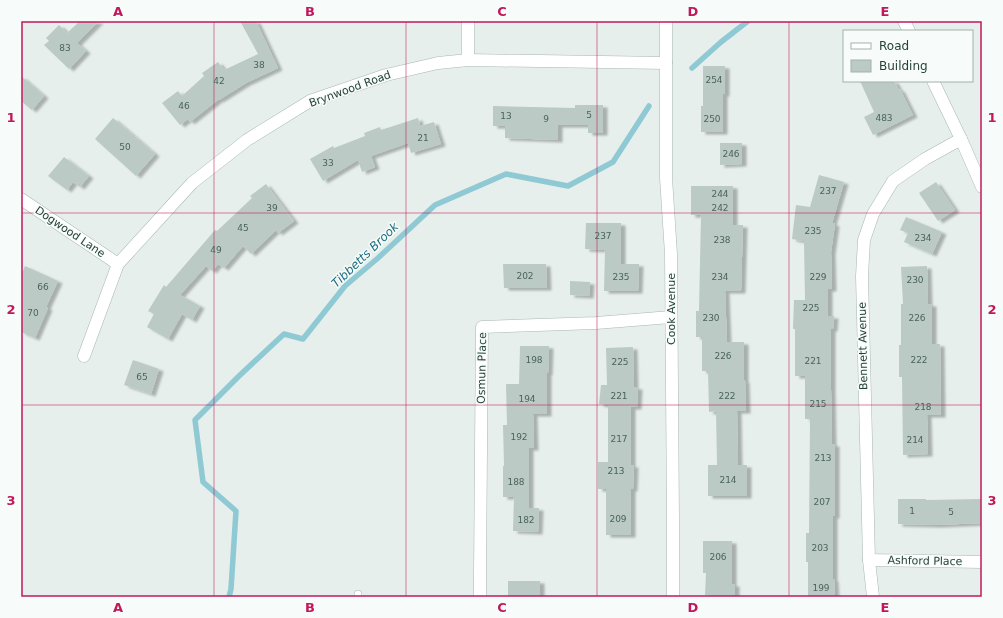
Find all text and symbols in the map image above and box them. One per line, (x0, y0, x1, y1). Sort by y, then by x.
text: A (113, 4, 123, 19)
text: B (305, 4, 315, 19)
text: C (497, 4, 507, 19)
text: D (688, 4, 699, 19)
text: E (881, 4, 889, 19)
legend (843, 30, 973, 82)
text: Road (879, 39, 909, 53)
house number: 83 (59, 43, 71, 53)
text: Building (879, 59, 928, 73)
house number: 38 (253, 60, 265, 70)
street label: Brynwood Road (307, 68, 393, 110)
house number: 254 (705, 75, 723, 85)
house number: 42 (213, 76, 225, 86)
house number: 46 (178, 101, 190, 111)
text: 1 (6, 110, 16, 125)
house number: 5 (586, 110, 592, 120)
text: 1 (987, 110, 997, 125)
house number: 13 (500, 111, 512, 121)
house number: 483 (875, 113, 893, 123)
house number: 9 (543, 114, 549, 124)
house number: 250 (703, 114, 721, 124)
house number: 21 (417, 133, 429, 143)
house number: 50 (119, 142, 131, 152)
house number: 246 (722, 149, 740, 159)
house number: 33 (322, 158, 334, 168)
house number: 237 (819, 186, 837, 196)
house number: 244 (711, 189, 729, 199)
house number: 39 (266, 203, 278, 213)
house number: 242 (711, 203, 729, 213)
street label: Dogwood Lane (32, 204, 108, 260)
water label: Tibbetts Brook (329, 219, 402, 290)
house number: 45 (237, 223, 249, 233)
house number: 235 (804, 226, 822, 236)
house number: 237 (594, 231, 612, 241)
house number: 234 (914, 233, 932, 243)
house number: 238 (713, 235, 731, 245)
house number: 49 (210, 245, 222, 255)
house number: 202 (516, 271, 534, 281)
house number: 235 (612, 272, 630, 282)
house number: 234 (711, 272, 729, 282)
house number: 229 (809, 272, 827, 282)
street label: Cook Avenue (665, 273, 678, 345)
house number: 230 (906, 275, 924, 285)
house number: 66 (37, 282, 49, 292)
text: 2 (6, 302, 16, 317)
street label: Bennett Avenue (856, 302, 870, 390)
text: 2 (987, 302, 997, 317)
house number: 225 (802, 303, 820, 313)
house number: 70 (27, 308, 39, 318)
house number: 230 (702, 313, 720, 323)
house number: 226 (908, 313, 926, 323)
street label: Osmun Place (475, 332, 489, 404)
house number: 226 (714, 351, 732, 361)
house number: 198 (525, 355, 543, 365)
house number: 222 (910, 355, 928, 365)
house number: 221 (804, 356, 822, 366)
house number: 225 (611, 357, 629, 367)
house number: 65 (136, 372, 148, 382)
house number: 221 (610, 391, 628, 401)
house number: 222 (718, 391, 736, 401)
house number: 194 (518, 394, 536, 404)
house number: 215 (809, 399, 827, 409)
house number: 218 (914, 402, 932, 412)
house number: 192 (510, 432, 528, 442)
house number: 217 (610, 434, 628, 444)
house number: 214 (906, 435, 924, 445)
house number: 213 (814, 453, 832, 463)
house number: 213 (607, 466, 625, 476)
house number: 214 (719, 475, 737, 485)
house number: 188 (507, 477, 525, 487)
text: 3 (6, 493, 16, 508)
text: 3 (987, 493, 997, 508)
house number: 207 (813, 497, 831, 507)
house number: 1 (909, 506, 915, 516)
house number: 5 (948, 507, 954, 517)
house number: 209 (609, 514, 627, 524)
house number: 182 (517, 515, 535, 525)
house number: 203 (811, 543, 829, 553)
house number: 206 (709, 552, 727, 562)
street label: Ashford Place (887, 554, 963, 568)
house number: 199 (812, 583, 830, 593)
text: A (113, 600, 123, 615)
text: B (305, 600, 315, 615)
text: C (497, 600, 507, 615)
text: D (688, 600, 699, 615)
text: E (881, 600, 889, 615)

